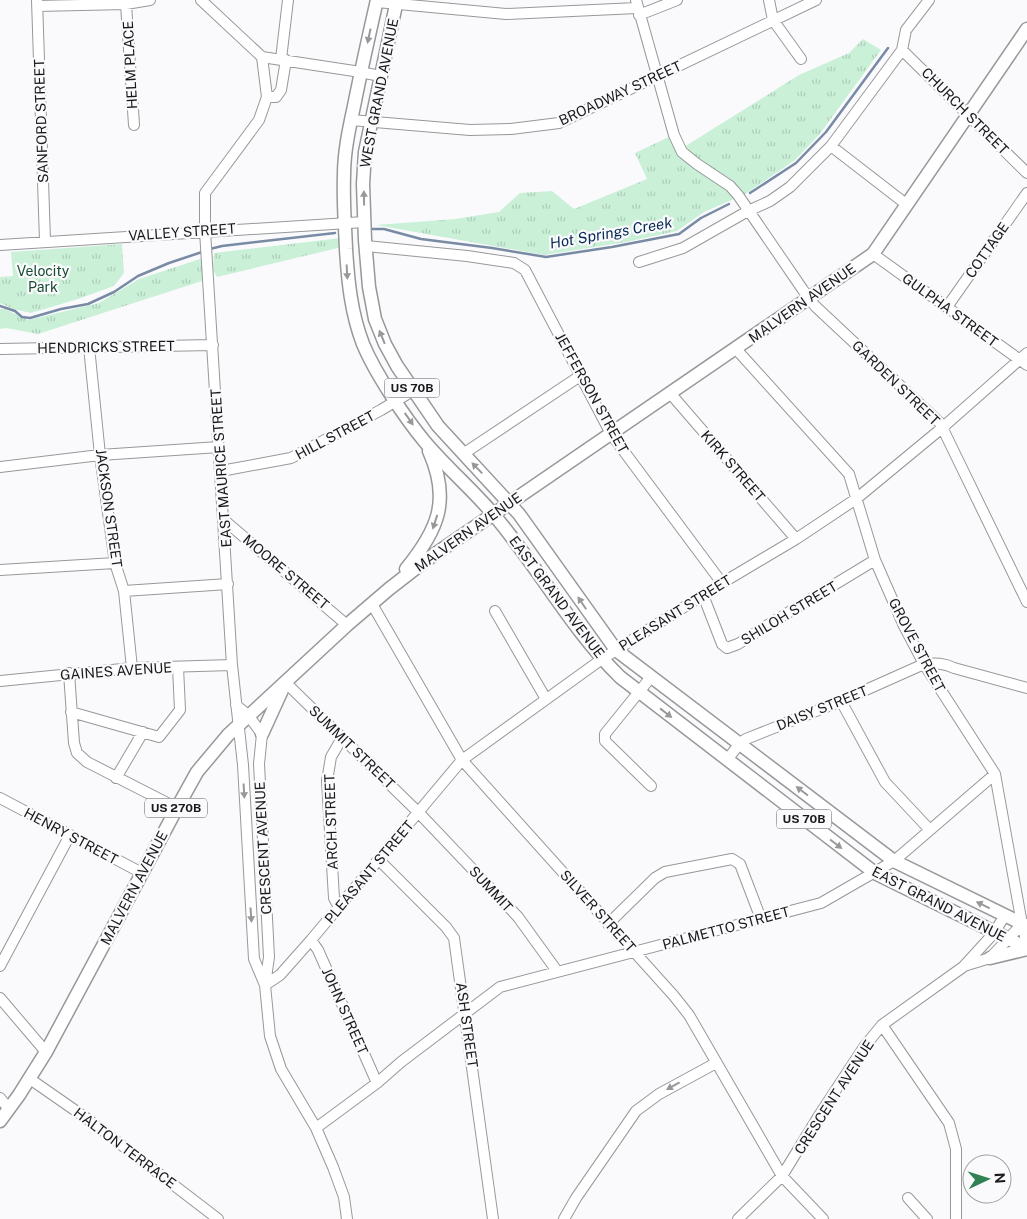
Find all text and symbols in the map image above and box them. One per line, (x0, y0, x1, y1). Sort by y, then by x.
street label: WEST GRAND AVENUE (357, 17, 401, 169)
street label: HELM PLACE (120, 20, 140, 110)
one-way arrow (365, 28, 373, 43)
street label: BROADWAY STREET (556, 58, 684, 128)
street label: SANFORD STREET (31, 59, 51, 183)
street label: CHURCH STREET (918, 64, 1012, 158)
one-way arrow (359, 189, 367, 205)
water label: Hot Springs Creek (548, 213, 674, 252)
street label: COTTAGE (962, 219, 1012, 281)
street label: VALLEY STREET (128, 220, 236, 244)
street label: MALVERN AVENUE (746, 260, 858, 346)
park label: Velocity Park (17, 263, 70, 295)
one-way arrow (344, 264, 352, 280)
street label: GULPHA STREET (899, 270, 1001, 350)
one-way arrow (378, 329, 386, 344)
street label: JEFFERSON STREET (552, 330, 632, 456)
street label: GARDEN STREET (849, 337, 943, 429)
street label: HENDRICKS STREET (37, 338, 175, 356)
road number: US 70B (384, 378, 440, 398)
street label: EAST MAURICE STREET (207, 388, 235, 548)
street label: HILL STREET (293, 407, 377, 463)
one-way arrow (404, 412, 414, 426)
street label: KIRK STREET (698, 427, 768, 505)
street label: JACKSON STREET (93, 448, 125, 568)
one-way arrow (471, 462, 483, 474)
street label: MALVERN AVENUE (412, 489, 524, 575)
one-way arrow (431, 515, 439, 530)
street label: MOORE STREET (240, 531, 332, 613)
street label: EAST GRAND AVENUE (506, 533, 608, 661)
street label: PLEASANT STREET (616, 572, 734, 654)
street label: SHILOH STREET (738, 578, 840, 648)
street label: GROVE STREET (885, 595, 949, 695)
one-way arrow (578, 596, 587, 609)
street label: GAINES AVENUE (60, 659, 172, 683)
street label: DAISY STREET (774, 682, 870, 734)
street label: SUMMIT STREET (306, 702, 398, 792)
one-way arrow (659, 708, 673, 718)
street label: ARCH STREET (321, 774, 341, 870)
street label: CRESCENT AVENUE (252, 781, 274, 915)
one-way arrow (240, 783, 248, 799)
one-way arrow (795, 786, 809, 796)
road number: US 270B (145, 798, 207, 818)
street label: HENRY STREET (21, 805, 121, 867)
road number: US 70B (776, 810, 832, 829)
street label: PLEASANT STREET (321, 817, 417, 927)
street label: MALVERN AVENUE (97, 828, 171, 948)
one-way arrow (829, 838, 842, 849)
street label: SUMMIT (466, 863, 516, 915)
street label: EAST GRAND AVENUE (869, 863, 1009, 945)
street label: SILVER STREET (557, 867, 639, 955)
one-way arrow (976, 901, 990, 909)
street label: PALMETTO STREET (661, 903, 791, 953)
one-way arrow (248, 907, 256, 923)
street label: JOHN STREET (319, 965, 371, 1057)
street label: ASH STREET (453, 981, 481, 1069)
street label: CRESCENT AVENUE (791, 1037, 877, 1157)
one-way arrow (667, 1082, 680, 1091)
street label: HALTON TERRACE (71, 1104, 179, 1192)
north arrow (962, 1154, 1012, 1204)
text: N (992, 1172, 1008, 1184)

